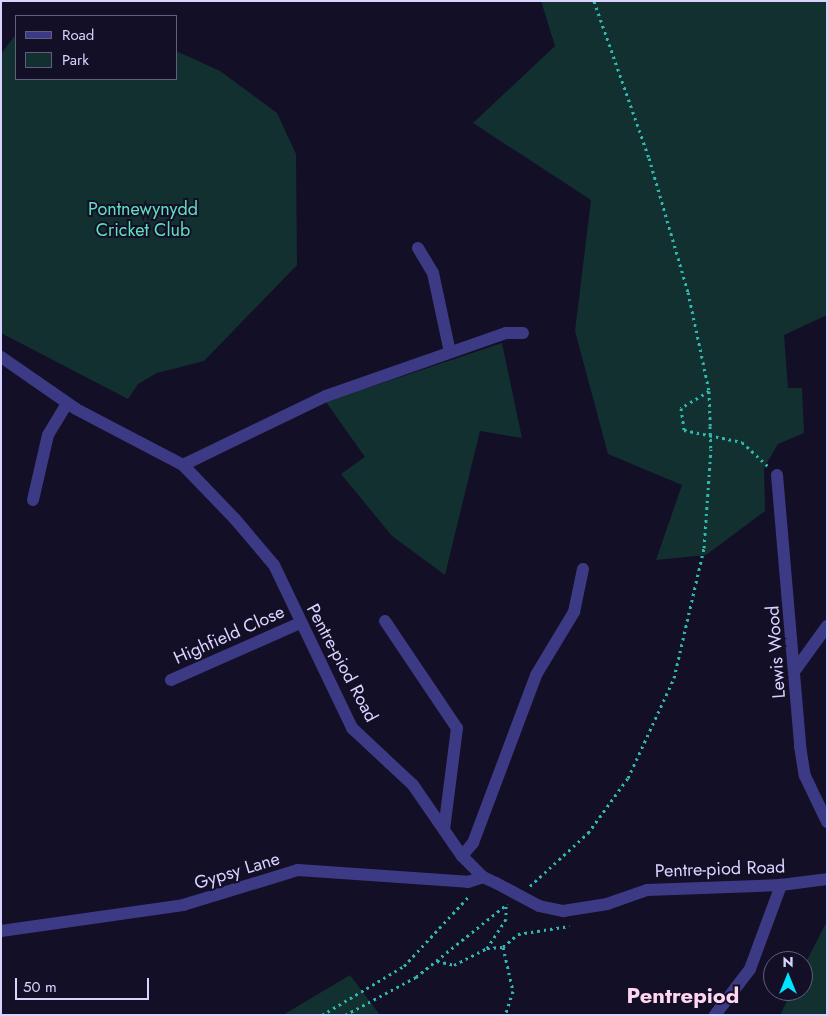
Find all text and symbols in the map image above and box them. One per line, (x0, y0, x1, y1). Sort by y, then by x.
legend (15, 15, 178, 80)
text: Road (62, 24, 94, 46)
text: Park (62, 49, 89, 71)
park label: Pontnewynydd Cricket Club (88, 199, 198, 242)
street label: Pentre-piod Road (302, 600, 382, 726)
street label: Highfield Close (170, 601, 288, 669)
street label: Lewis Wood (762, 605, 790, 699)
street label: Gypsy Lane (192, 848, 282, 894)
street label: Pentre-piod Road (654, 856, 786, 882)
north arrow (763, 951, 813, 1001)
text: N (782, 952, 794, 972)
scale bar (18, 968, 151, 1000)
text: 50 m (23, 976, 57, 998)
district label: Pentrepiod (627, 983, 739, 1009)

